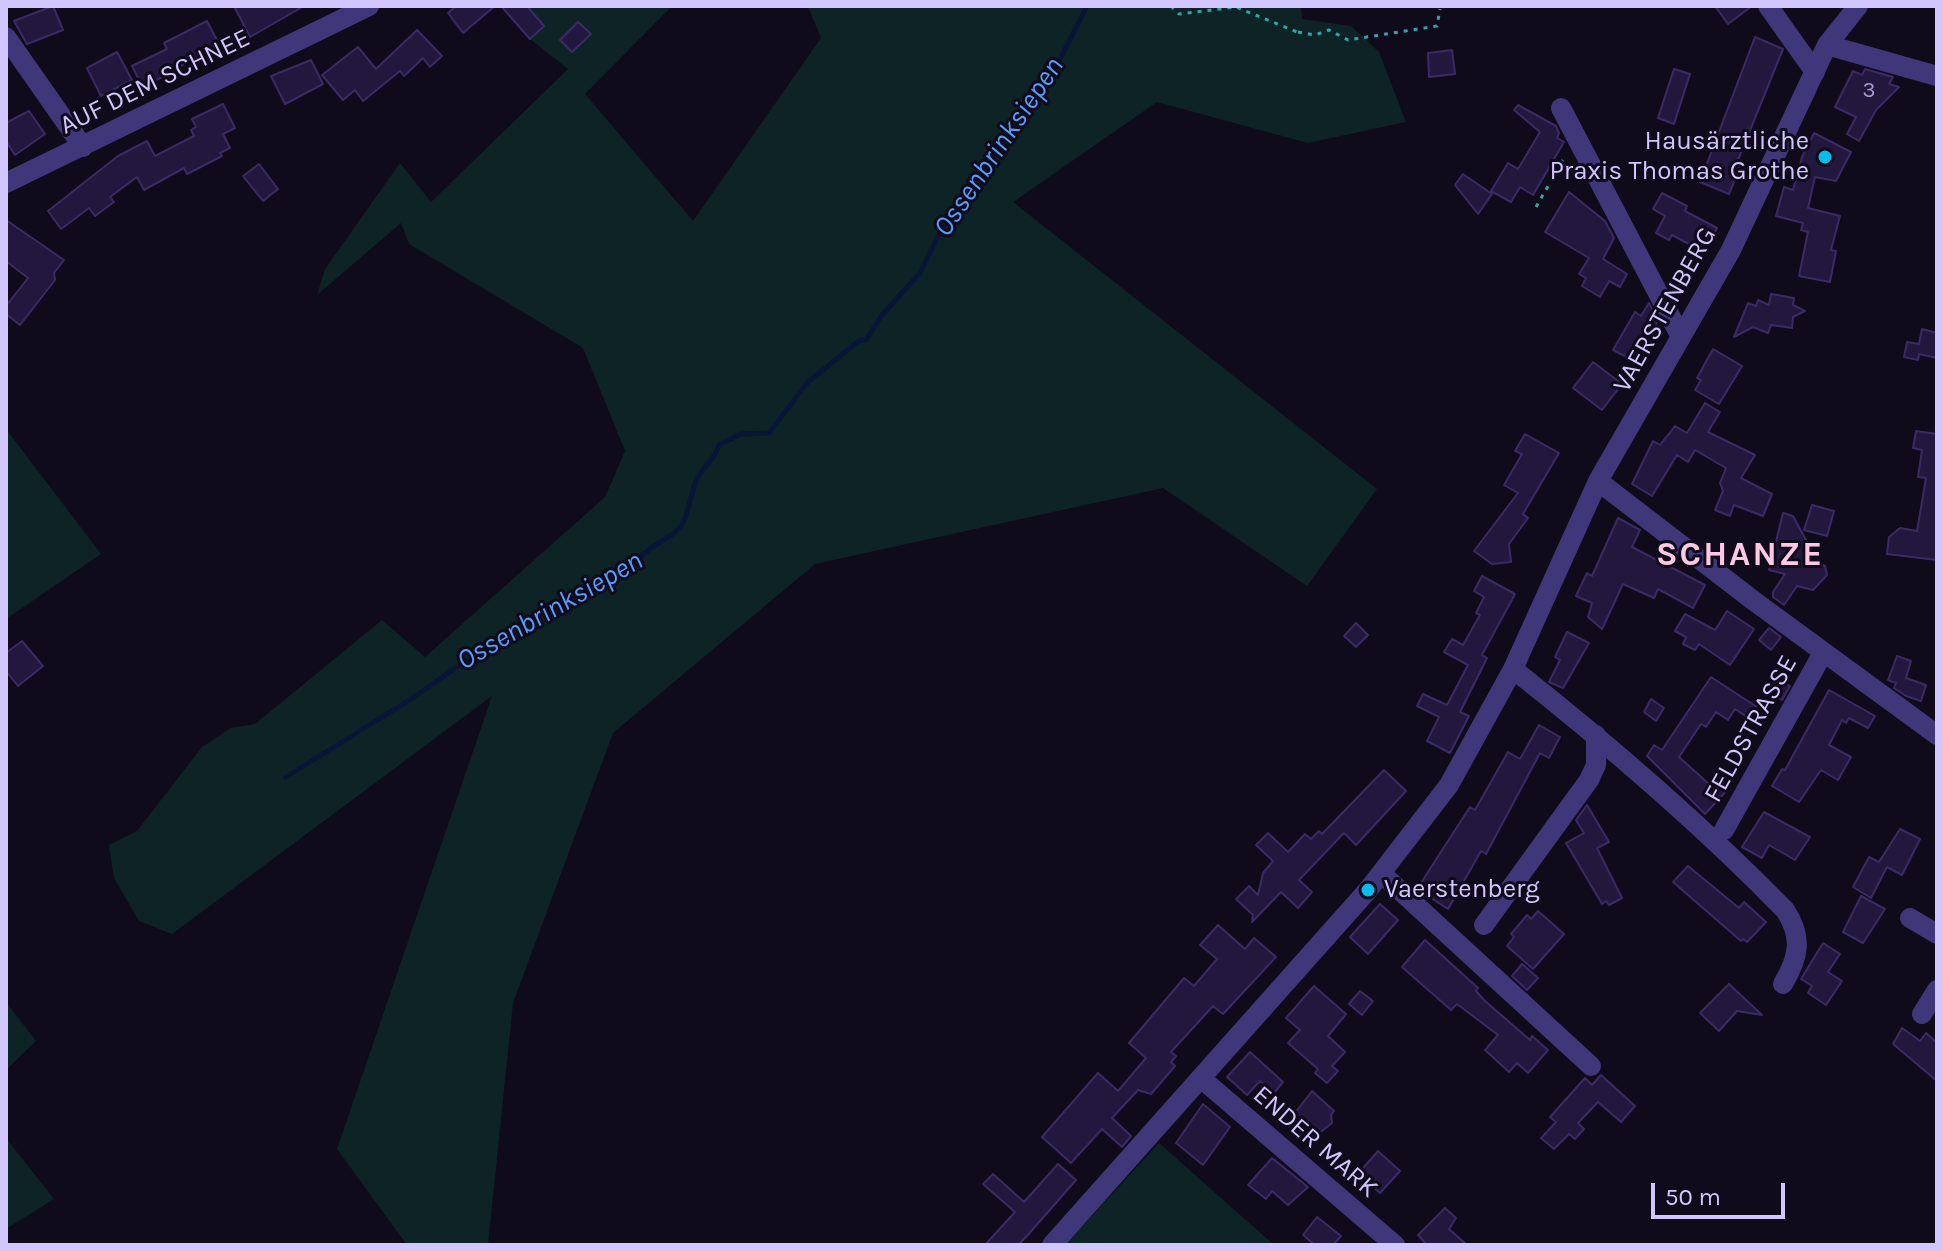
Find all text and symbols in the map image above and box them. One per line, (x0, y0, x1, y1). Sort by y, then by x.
street label: AUF DEM SCHNEE (55, 22, 255, 142)
water label: Ossenbrinksiepen (927, 51, 1071, 243)
house number: 3 (1863, 78, 1875, 104)
place label: Hausärztliche Praxis Thomas Grothe (1549, 126, 1809, 188)
marker: Hausärztliche Praxis Thomas Grothe (1816, 148, 1834, 166)
street label: VAERSTENBERG (1607, 222, 1723, 398)
district label: SCHANZE (1656, 535, 1824, 575)
water label: Ossenbrinksiepen (451, 544, 649, 678)
street label: FELDSTRASSE (1698, 650, 1804, 808)
place label: Vaerstenberg (1384, 874, 1540, 906)
marker: Vaerstenberg (1359, 881, 1377, 899)
street label: ENDER MARK (1246, 1079, 1384, 1205)
scale bar (1655, 1167, 1789, 1217)
text: 50 m (1665, 1183, 1721, 1211)

